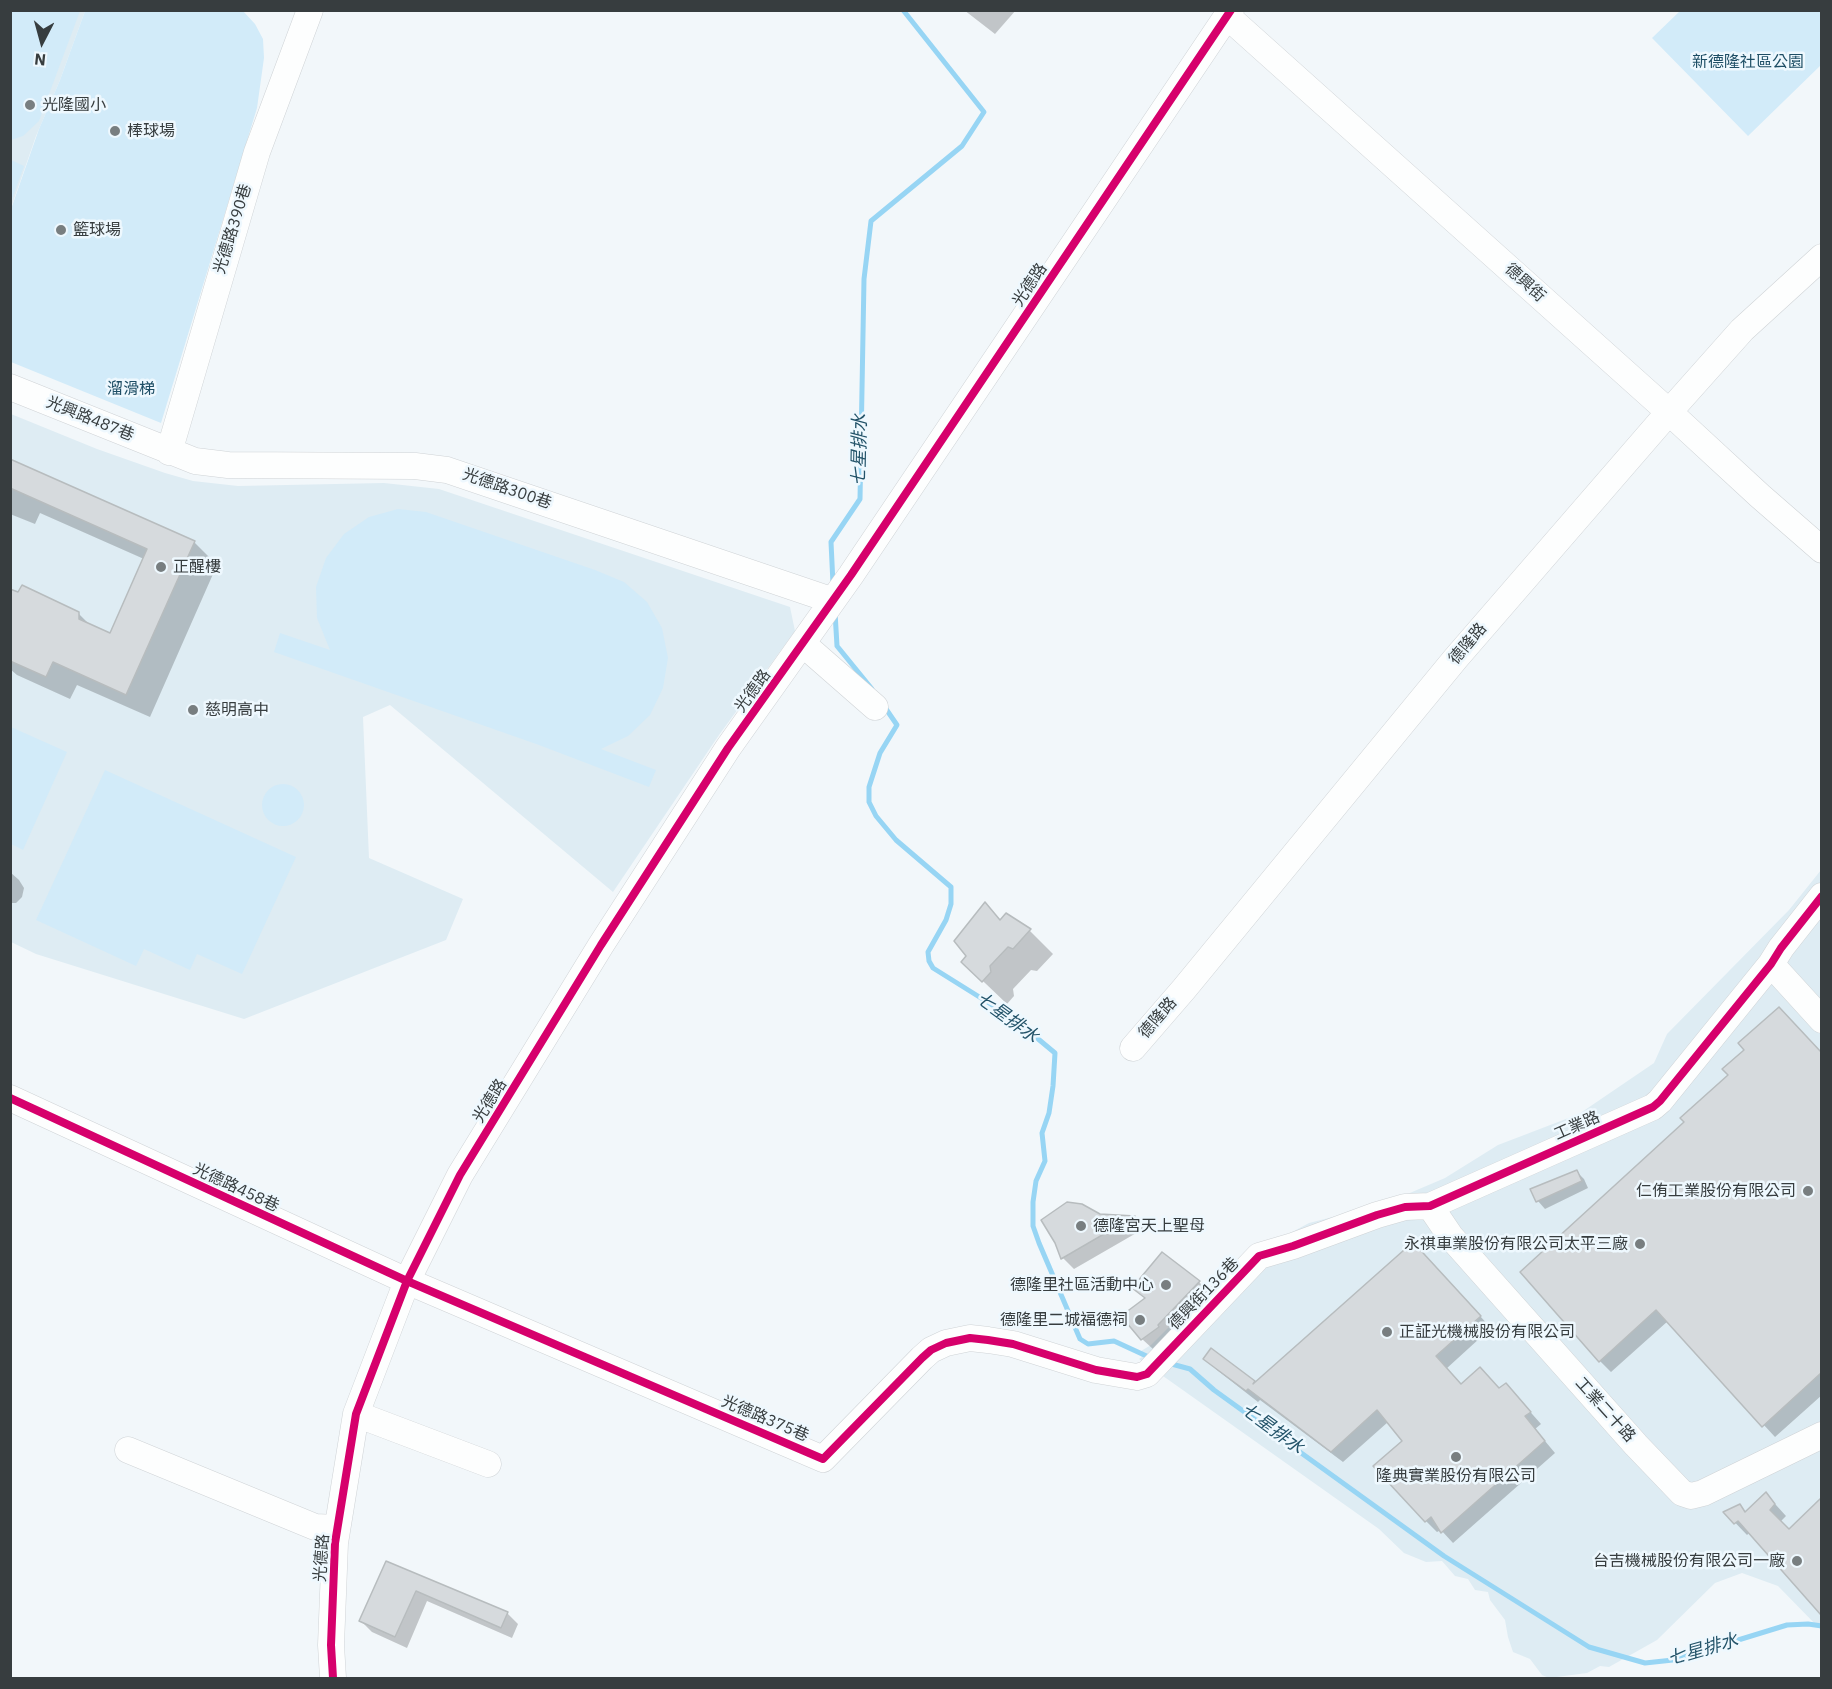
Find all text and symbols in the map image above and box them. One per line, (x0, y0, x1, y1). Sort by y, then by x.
north arrow (12, 12, 72, 72)
text: N (33, 49, 47, 70)
park label: 新德隆社區公園 (1692, 52, 1804, 72)
place label: 光隆國小 (42, 95, 106, 115)
marker: 光隆國小 (23, 98, 37, 112)
place label: 棒球場 (127, 121, 175, 141)
marker: 棒球場 (108, 124, 122, 138)
street label: 光德路390巷 (210, 182, 256, 276)
place label: 籃球場 (73, 220, 121, 240)
marker: 籃球場 (54, 223, 68, 237)
street label: 光德路 (1009, 260, 1051, 310)
street label: 德興街 (1501, 260, 1549, 306)
park label: 溜滑梯 (107, 379, 155, 399)
street label: 光興路487巷 (43, 393, 137, 445)
water label: 七星排水 (849, 414, 871, 486)
street label: 光德路300巷 (460, 465, 554, 513)
place label: 正醒樓 (173, 557, 221, 577)
marker: 正醒樓 (154, 560, 168, 574)
street label: 德隆路 (1445, 619, 1491, 669)
street label: 光德路 (731, 666, 775, 716)
place label: 慈明高中 (205, 700, 269, 720)
marker: 慈明高中 (186, 703, 200, 717)
water label: 七星排水 (972, 988, 1042, 1048)
street label: 德隆路 (1135, 994, 1181, 1042)
street label: 光德路 (469, 1076, 511, 1126)
street label: 工業路 (1551, 1107, 1603, 1145)
street label: 光德路458巷 (190, 1160, 282, 1216)
place label: 仁侑工業股份有限公司 (1636, 1181, 1796, 1201)
marker: 仁侑工業股份有限公司 (1801, 1184, 1815, 1198)
place label: 德隆宮天上聖母 (1093, 1216, 1205, 1236)
marker: 德隆宮天上聖母 (1074, 1219, 1088, 1233)
place label: 永祺車業股份有限公司太平三廠 (1404, 1234, 1628, 1254)
marker: 永祺車業股份有限公司太平三廠 (1633, 1237, 1647, 1251)
street label: 德興街136巷 (1165, 1254, 1243, 1334)
place label: 德隆里社區活動中心 (1010, 1275, 1154, 1295)
marker: 德隆里社區活動中心 (1159, 1278, 1173, 1292)
place label: 德隆里二城福德祠 (1000, 1310, 1128, 1330)
marker: 德隆里二城福德祠 (1133, 1313, 1147, 1327)
place label: 正証光機械股份有限公司 (1399, 1322, 1575, 1342)
marker: 正証光機械股份有限公司 (1380, 1325, 1394, 1339)
street label: 工業二十路 (1571, 1374, 1639, 1446)
street label: 光德路375巷 (719, 1392, 811, 1446)
water label: 七星排水 (1237, 1399, 1307, 1459)
marker: 隆典實業股份有限公司 (1449, 1450, 1463, 1464)
place label: 隆典實業股份有限公司 (1376, 1466, 1536, 1486)
street label: 光德路 (311, 1533, 333, 1583)
place label: 台吉機械股份有限公司一廠 (1593, 1551, 1785, 1571)
marker: 台吉機械股份有限公司一廠 (1790, 1554, 1804, 1568)
water label: 七星排水 (1665, 1630, 1741, 1670)

